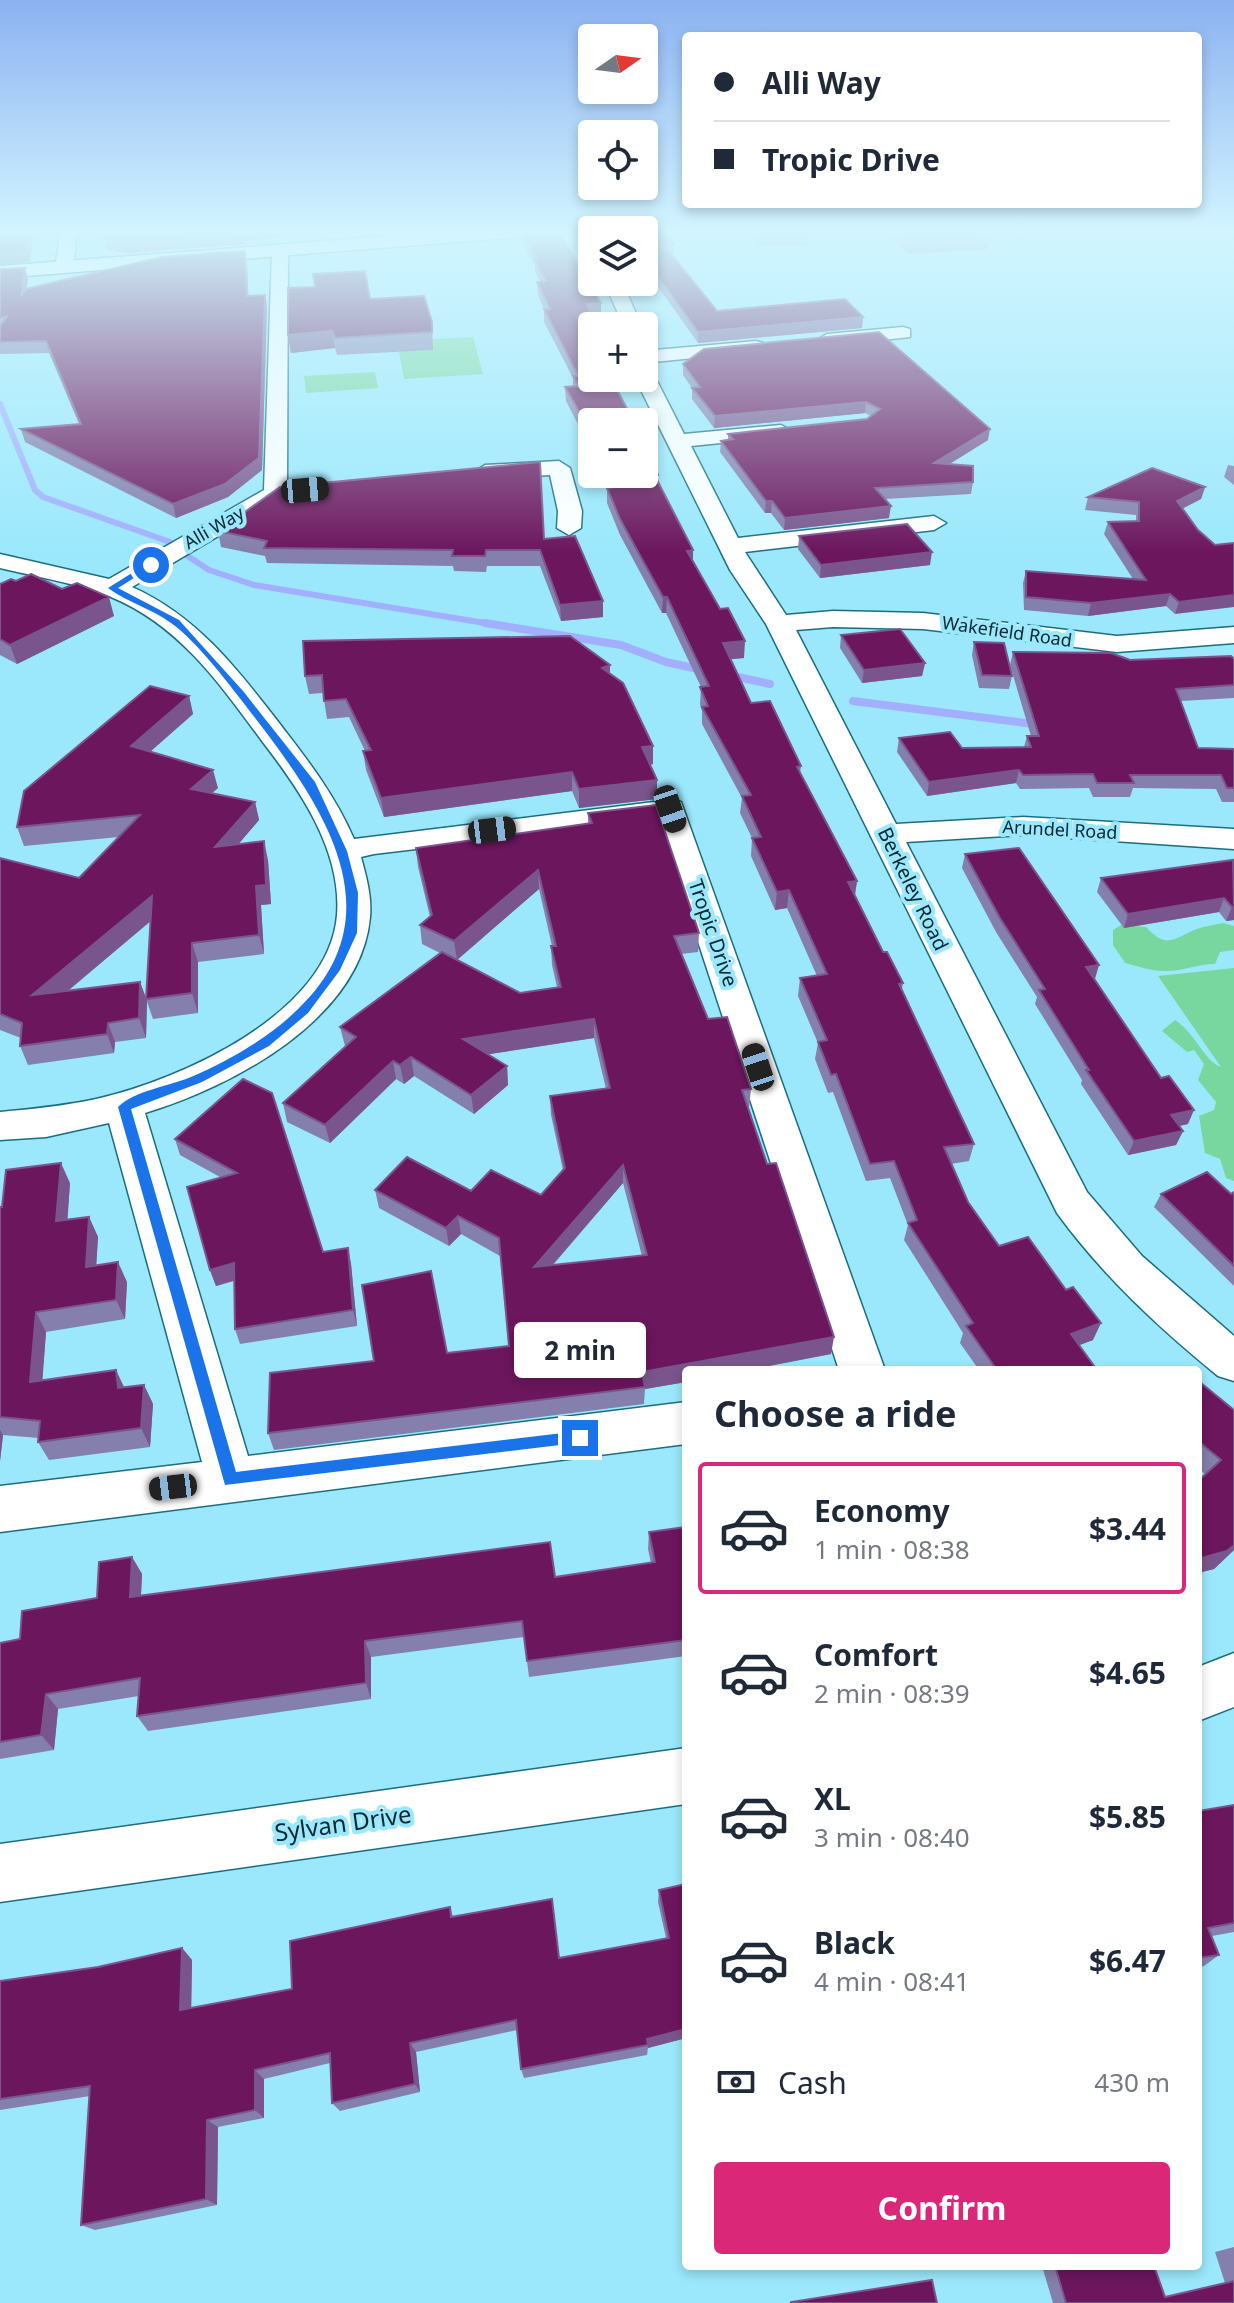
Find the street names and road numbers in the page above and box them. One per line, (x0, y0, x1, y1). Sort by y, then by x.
street label: Alli Way (179, 500, 249, 554)
street label: Wakefield Road (941, 610, 1074, 652)
street label: Arundel Road (1002, 814, 1118, 844)
street label: Berkeley Road (872, 823, 955, 955)
street label: Tropic Drive (683, 876, 744, 990)
street label: Sylvan Drive (272, 1797, 413, 1848)

